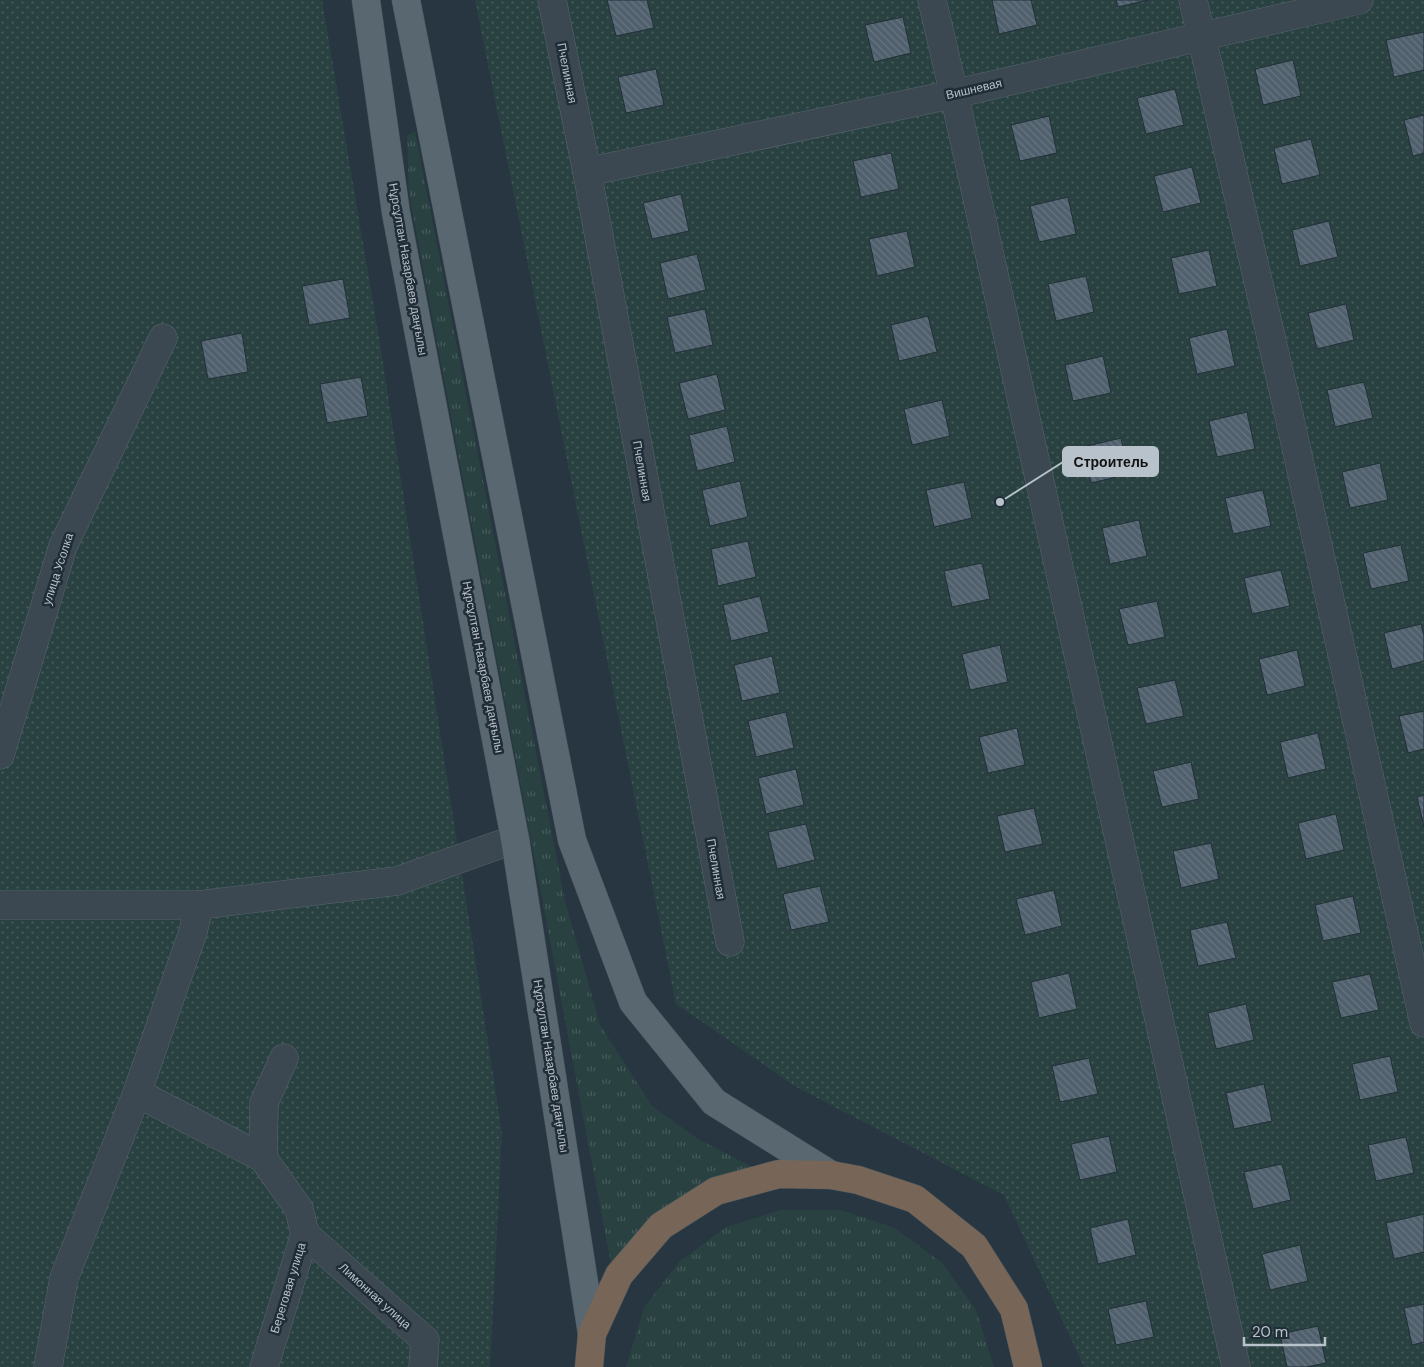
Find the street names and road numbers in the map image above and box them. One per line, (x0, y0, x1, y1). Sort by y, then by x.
street label: Пчелинная (553, 41, 581, 105)
street label: Вишневая (944, 75, 1004, 103)
street label: Нұрсұлтан Назарбаев даңғылы (385, 182, 431, 356)
street label: Пчелинная (629, 439, 655, 503)
street label: улица Усолка (39, 531, 77, 607)
street label: Нұрсұлтан Назарбаев даңғылы (458, 580, 508, 754)
street label: Пчелинная (703, 837, 729, 901)
street label: Нұрсұлтан Назарбаев даңғылы (529, 978, 573, 1154)
street label: Береговая улица (267, 1240, 310, 1335)
street label: Лимонная улица (335, 1259, 415, 1333)

